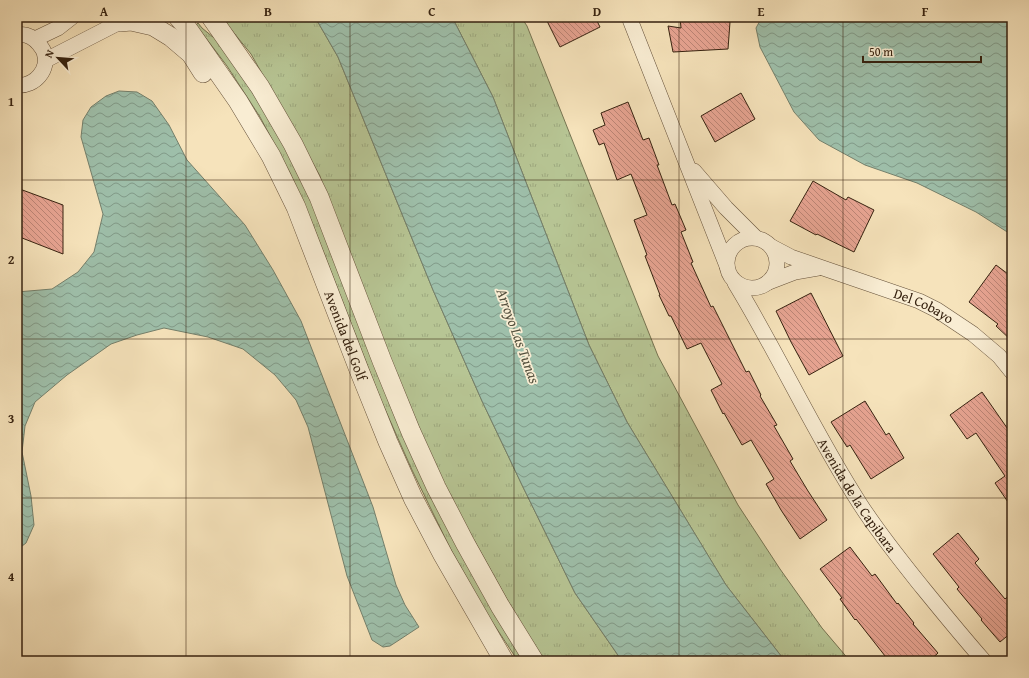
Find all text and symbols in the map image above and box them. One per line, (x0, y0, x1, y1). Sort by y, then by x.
text: A (100, 2, 109, 21)
text: B (264, 2, 272, 21)
text: C (428, 2, 436, 21)
text: D (593, 2, 601, 21)
text: E (758, 2, 765, 21)
text: F (922, 2, 929, 21)
north arrow (38, 38, 78, 78)
scale bar (863, 38, 981, 64)
text: 50 m (869, 43, 893, 60)
text: N (40, 46, 58, 60)
text: 1 (8, 92, 14, 111)
text: 2 (8, 250, 15, 269)
street label: Del Cobayo (891, 283, 958, 329)
water label: Arroyo Las Tunas (491, 284, 546, 387)
street label: Avenida del Golf (319, 288, 373, 385)
text: 3 (8, 409, 14, 428)
street label: Avenida de la Capibara (813, 434, 901, 557)
text: 4 (8, 567, 15, 586)

